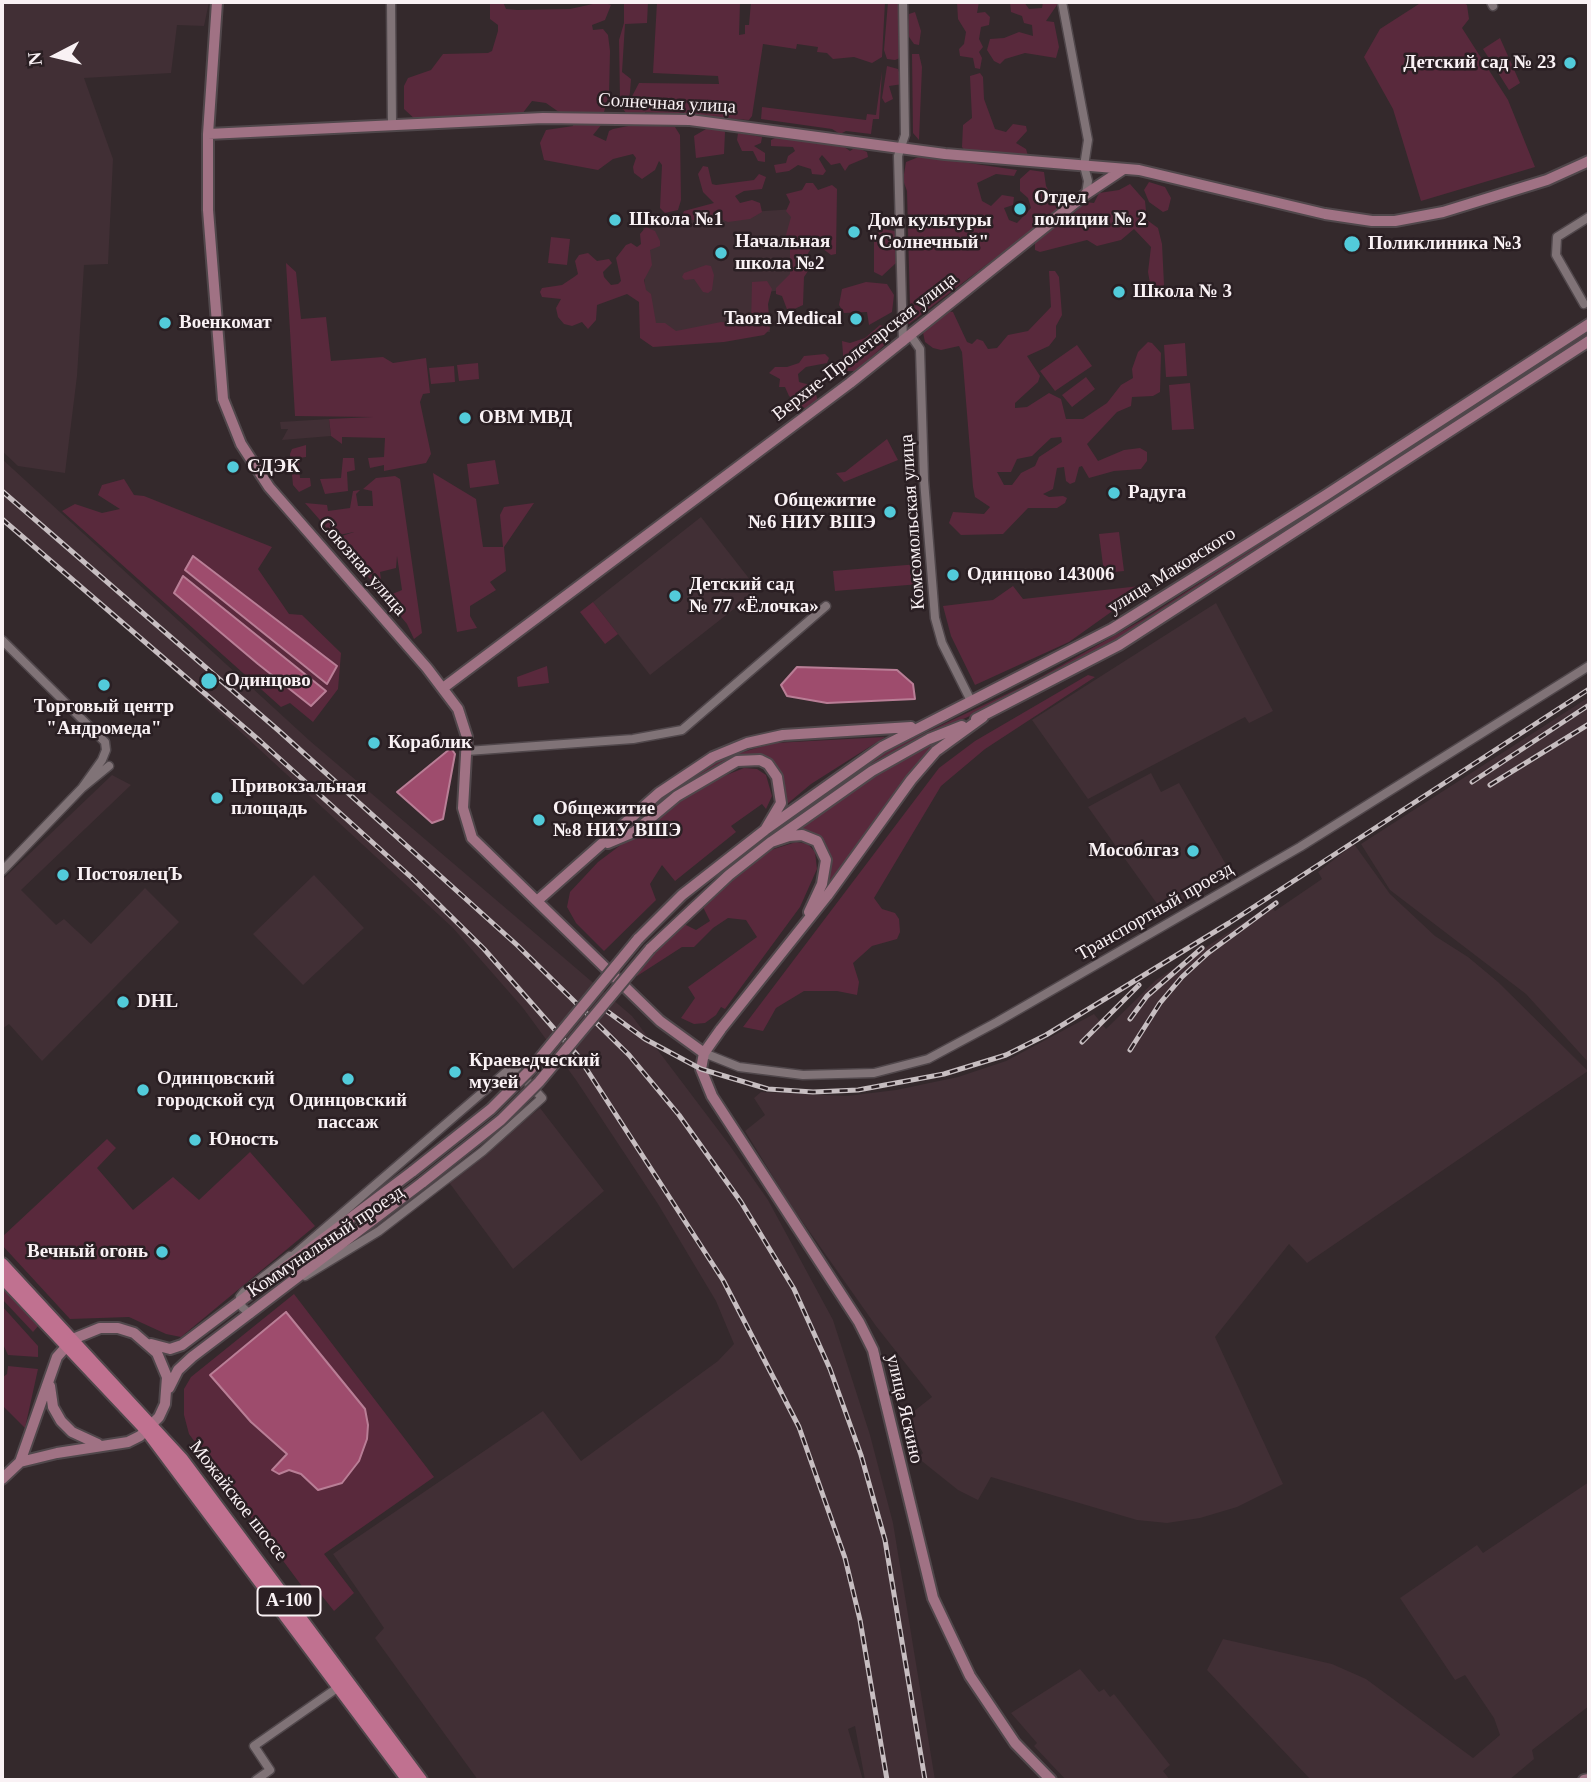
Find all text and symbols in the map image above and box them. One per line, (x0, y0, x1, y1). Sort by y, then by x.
north arrow (21, 21, 91, 91)
text: N (23, 51, 46, 67)
place label: Детский сад № 23 (1403, 52, 1556, 74)
marker: Детский сад № 23 (1562, 55, 1578, 71)
street label: Солнечная улица (597, 89, 737, 119)
place label: Отдел полиции № 2 (1034, 187, 1147, 231)
marker: Отдел полиции № 2 (1012, 201, 1028, 217)
place label: Школа №1 (629, 209, 723, 231)
place label: Дом культуры "Солнечный" (868, 210, 992, 254)
marker: Школа №1 (607, 212, 623, 228)
marker: Дом культуры "Солнечный" (846, 224, 862, 240)
place label: Начальная школа №2 (735, 231, 830, 275)
place label: Поликлиника №3 (1368, 233, 1522, 255)
marker: Поликлиника №3 (1342, 234, 1362, 254)
marker: Начальная школа №2 (713, 245, 729, 261)
street label: Верхне-Пролетарская улица (768, 268, 962, 426)
place label: Школа № 3 (1133, 281, 1232, 303)
marker: Школа № 3 (1111, 284, 1127, 300)
place label: Taora Medical (724, 308, 842, 330)
marker: Taora Medical (848, 311, 864, 327)
place label: Военкомат (179, 312, 272, 334)
marker: Военкомат (157, 315, 173, 331)
place label: ОВМ МВД (479, 407, 572, 429)
marker: ОВМ МВД (457, 410, 473, 426)
street label: Комсомольская улица (895, 433, 931, 611)
place label: СДЭК (247, 456, 300, 478)
marker: СДЭК (225, 459, 241, 475)
place label: Радуга (1128, 482, 1186, 504)
marker: Радуга (1106, 485, 1122, 501)
place label: Общежитие №6 НИУ ВШЭ (748, 490, 876, 534)
marker: Общежитие №6 НИУ ВШЭ (882, 504, 898, 520)
street label: Союзная улица (313, 513, 411, 621)
street label: улица Маковского (1104, 522, 1240, 620)
place label: Одинцово 143006 (967, 564, 1114, 586)
marker: Одинцово 143006 (945, 567, 961, 583)
place label: Детский сад № 77 «Ёлочка» (689, 574, 819, 618)
marker: Детский сад № 77 «Ёлочка» (667, 588, 683, 604)
place label: Одинцово (225, 670, 311, 692)
marker: Одинцово (199, 671, 219, 691)
marker: Торговый центр "Андромеда" (96, 677, 112, 693)
place label: Торговый центр "Андромеда" (34, 696, 174, 740)
place label: Кораблик (388, 732, 472, 754)
marker: Кораблик (366, 735, 382, 751)
place label: Привокзальная площадь (231, 776, 366, 820)
marker: Привокзальная площадь (209, 790, 225, 806)
place label: Общежитие №8 НИУ ВШЭ (553, 798, 681, 842)
marker: Общежитие №8 НИУ ВШЭ (531, 812, 547, 828)
place label: Мособлгаз (1088, 840, 1179, 862)
marker: Мособлгаз (1185, 843, 1201, 859)
street label: Транспортный проезд (1072, 858, 1238, 966)
place label: ПостоялецЪ (77, 864, 183, 886)
marker: ПостоялецЪ (55, 867, 71, 883)
place label: DHL (137, 991, 178, 1013)
marker: DHL (115, 994, 131, 1010)
place label: Краеведческий музей (469, 1050, 600, 1094)
marker: Краеведческий музей (447, 1064, 463, 1080)
place label: Одинцовский городской суд (157, 1068, 275, 1112)
marker: Одинцовский пассаж (340, 1071, 356, 1087)
marker: Одинцовский городской суд (135, 1082, 151, 1098)
place label: Одинцовский пассаж (289, 1090, 407, 1134)
place label: Юность (209, 1129, 279, 1151)
marker: Юность (187, 1132, 203, 1148)
street label: Коммунальный проезд (243, 1181, 409, 1303)
place label: Вечный огонь (27, 1241, 148, 1263)
marker: Вечный огонь (154, 1244, 170, 1260)
street label: улица Яскино (880, 1352, 928, 1466)
street label: Можайское шоссе (184, 1436, 292, 1566)
road number: А-100 (258, 1586, 320, 1616)

